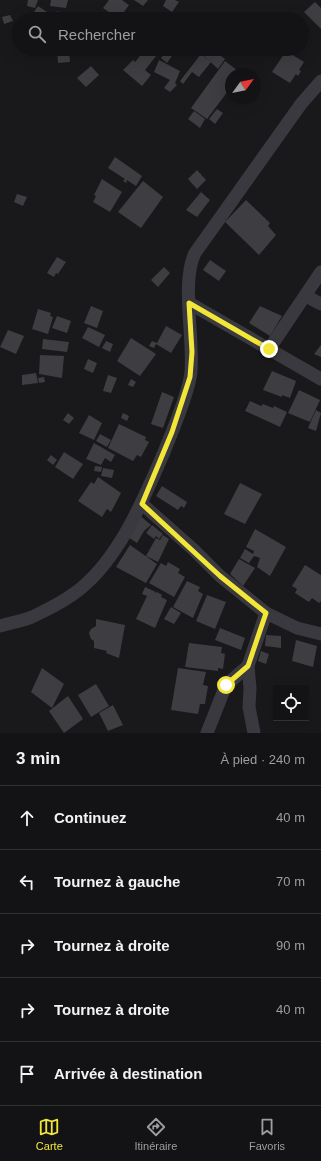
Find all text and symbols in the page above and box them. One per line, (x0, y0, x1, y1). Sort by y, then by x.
search box (12, 12, 309, 56)
icon: search (26, 23, 48, 45)
text: Rechercher (58, 26, 136, 43)
north arrow (225, 68, 261, 104)
route end (260, 340, 278, 358)
route start (217, 676, 235, 694)
map controls (273, 685, 309, 721)
button: locate (273, 685, 309, 721)
text: 3 min (16, 749, 60, 768)
text: À pied · 240 m (220, 752, 305, 767)
icon: ahead (16, 807, 38, 829)
text: Continuez (54, 809, 127, 826)
text: 40 m (276, 810, 305, 825)
icon: left (16, 871, 38, 893)
text: Tournez à gauche (54, 873, 180, 890)
text: 70 m (276, 874, 305, 889)
icon: right (16, 935, 38, 957)
text: Tournez à droite (54, 937, 170, 954)
text: 90 m (276, 938, 305, 953)
icon: right (16, 999, 38, 1021)
text: Tournez à droite (54, 1001, 170, 1018)
text: 40 m (276, 1002, 305, 1017)
icon: arrive (16, 1063, 38, 1085)
text: Arrivée à destination (54, 1065, 202, 1082)
tab: Carte (36, 1116, 63, 1152)
tab: Itinéraire (135, 1116, 177, 1152)
tab: Favoris (249, 1116, 285, 1152)

